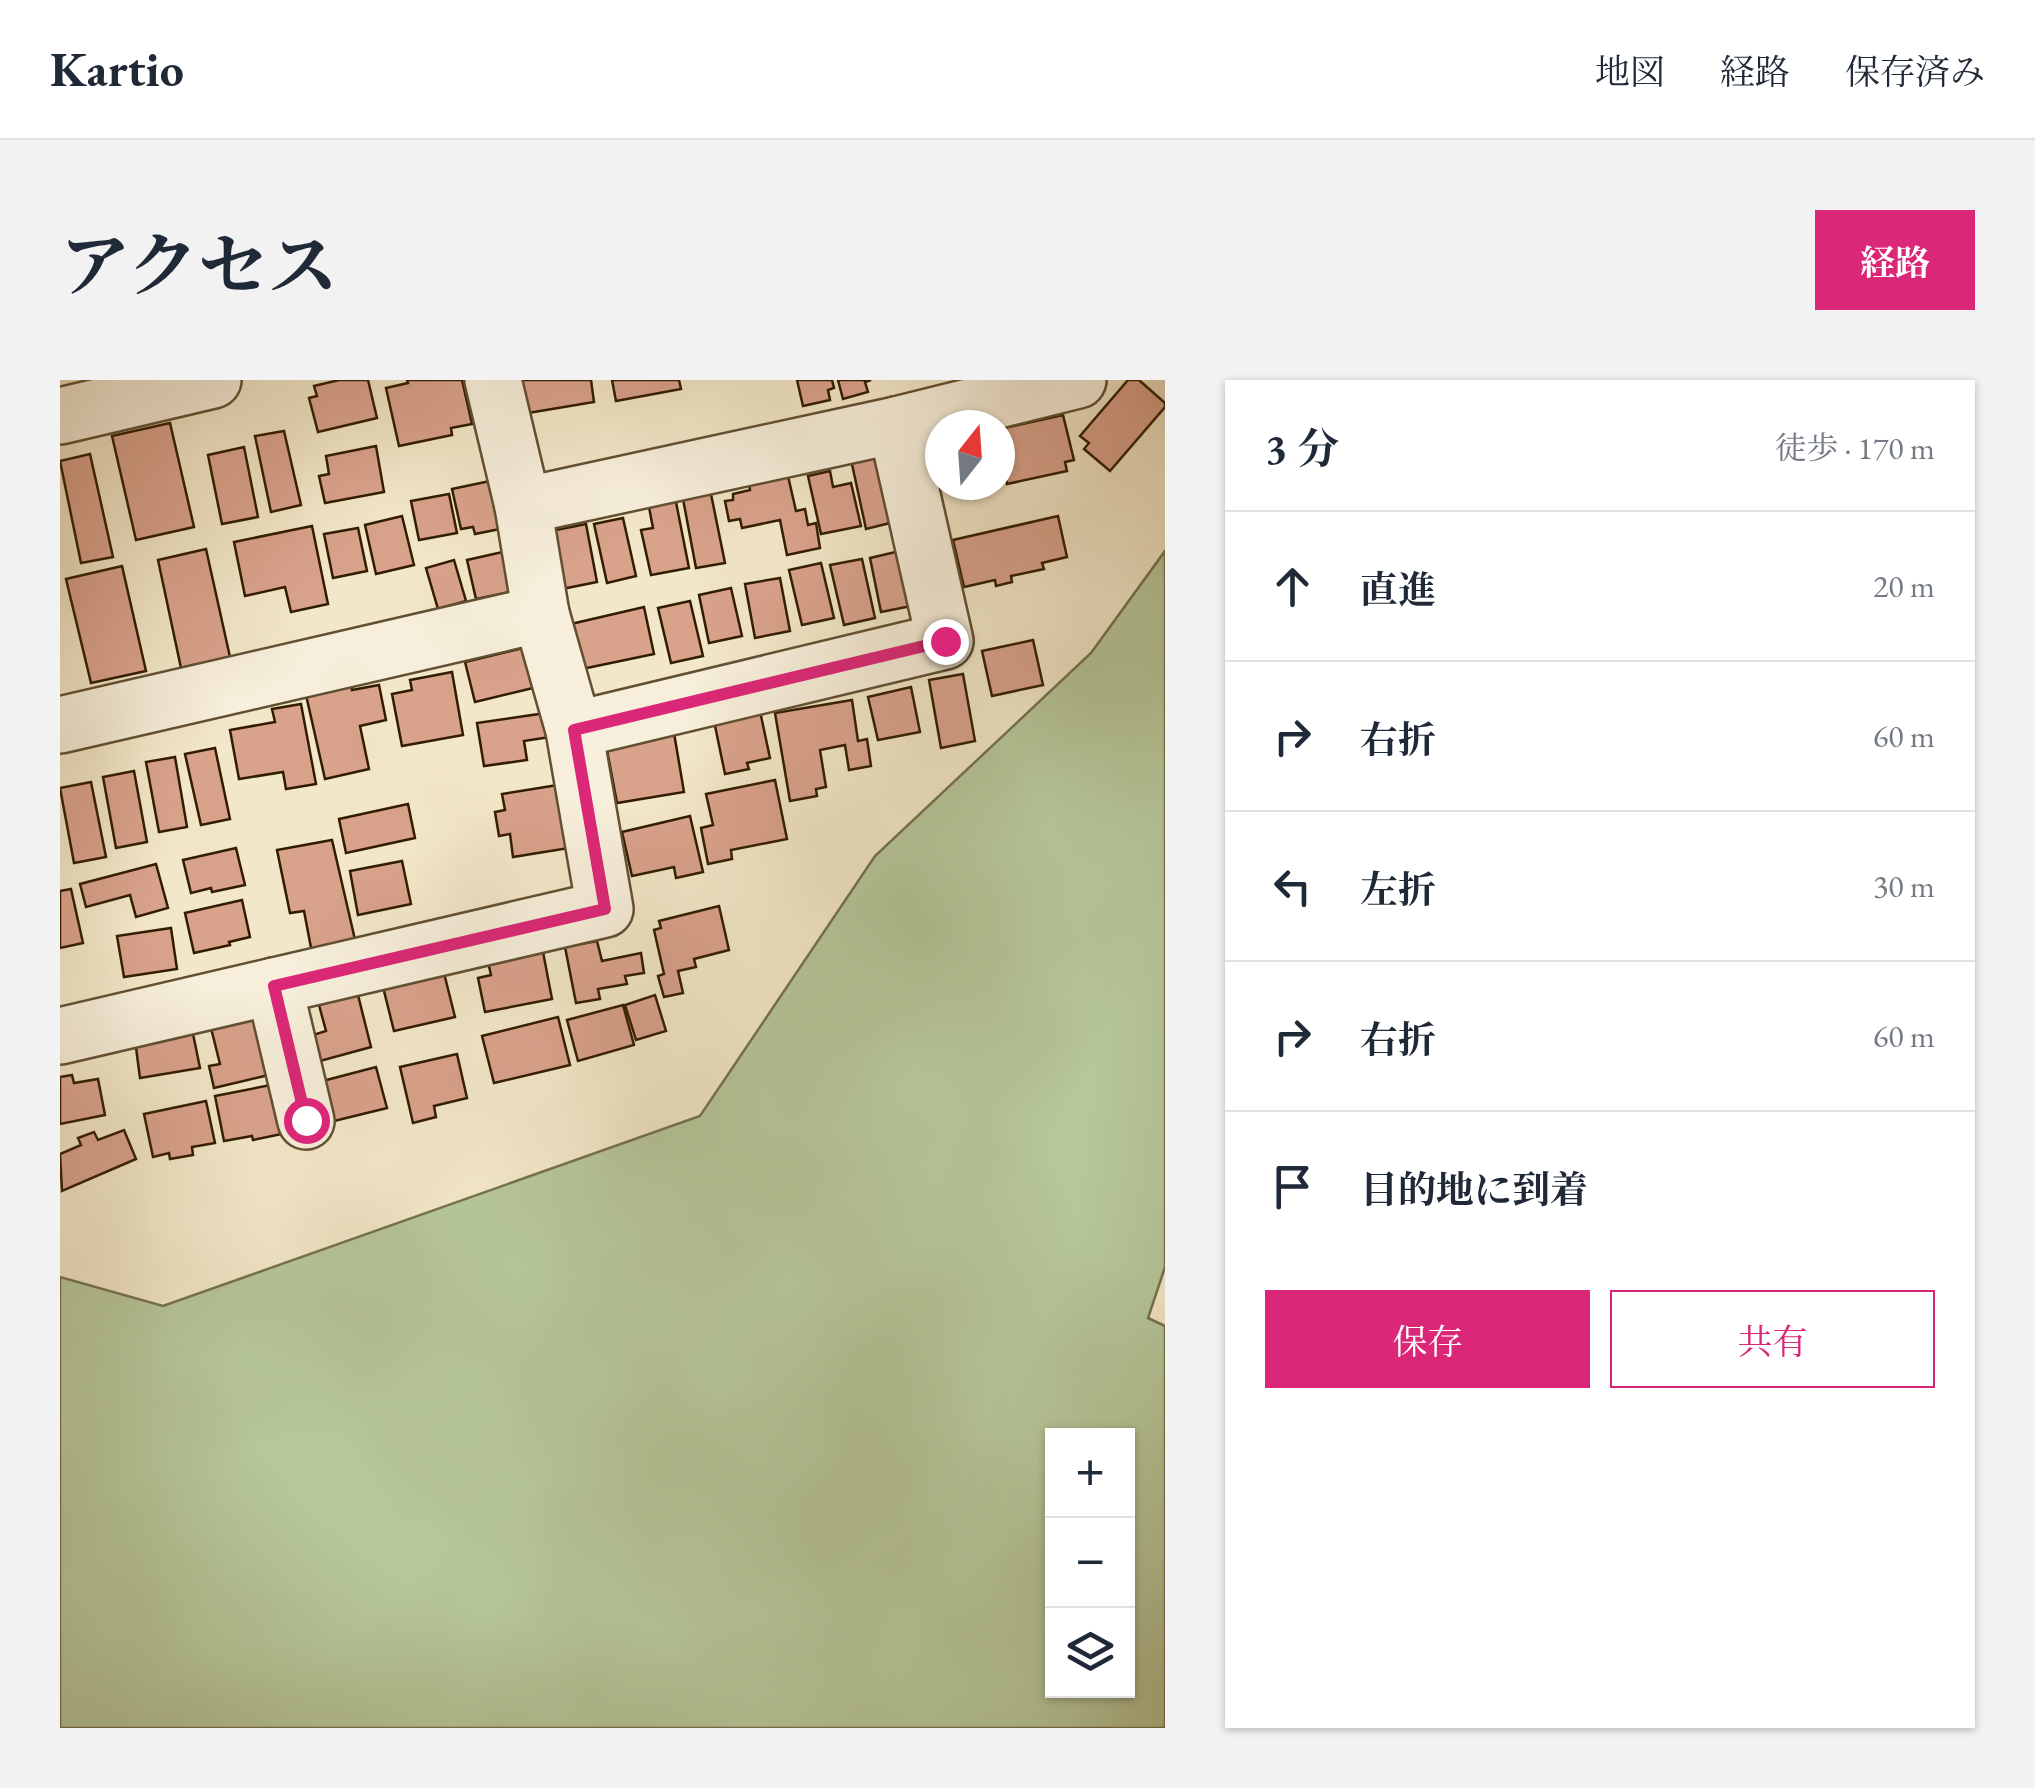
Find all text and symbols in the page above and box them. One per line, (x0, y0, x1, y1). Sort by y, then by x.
text: Kartio (50, 38, 184, 100)
text: 地図 (1595, 49, 1665, 94)
text: 経路 (1720, 49, 1790, 94)
text: 保存済み (1845, 49, 1985, 94)
button: 経路 (1815, 210, 1975, 310)
text: アクセス (60, 220, 338, 311)
north arrow (925, 410, 1015, 500)
text: 3 分 (1265, 421, 1339, 476)
text: 徒歩 · 170 m (1774, 427, 1935, 469)
icon: ahead (1265, 559, 1320, 614)
text: 直進 (1360, 565, 1436, 614)
text: 20 m (1873, 565, 1935, 607)
route end (923, 619, 969, 665)
icon: right (1265, 709, 1320, 764)
text: 右折 (1360, 715, 1436, 764)
text: 60 m (1873, 715, 1935, 757)
icon: left (1265, 859, 1320, 914)
text: 左折 (1360, 865, 1436, 914)
text: 30 m (1873, 865, 1935, 907)
icon: right (1265, 1009, 1320, 1064)
text: 右折 (1360, 1015, 1436, 1064)
text: 60 m (1873, 1015, 1935, 1057)
route start (284, 1098, 330, 1144)
icon: arrive (1265, 1159, 1320, 1214)
text: 目的地に到着 (1360, 1165, 1588, 1214)
button: 保存 (1265, 1290, 1590, 1388)
button: 共有 (1610, 1290, 1935, 1388)
map controls (1045, 1428, 1135, 1698)
button: + (1045, 1428, 1135, 1518)
button: − (1045, 1518, 1135, 1608)
button: layers (1045, 1608, 1135, 1698)

